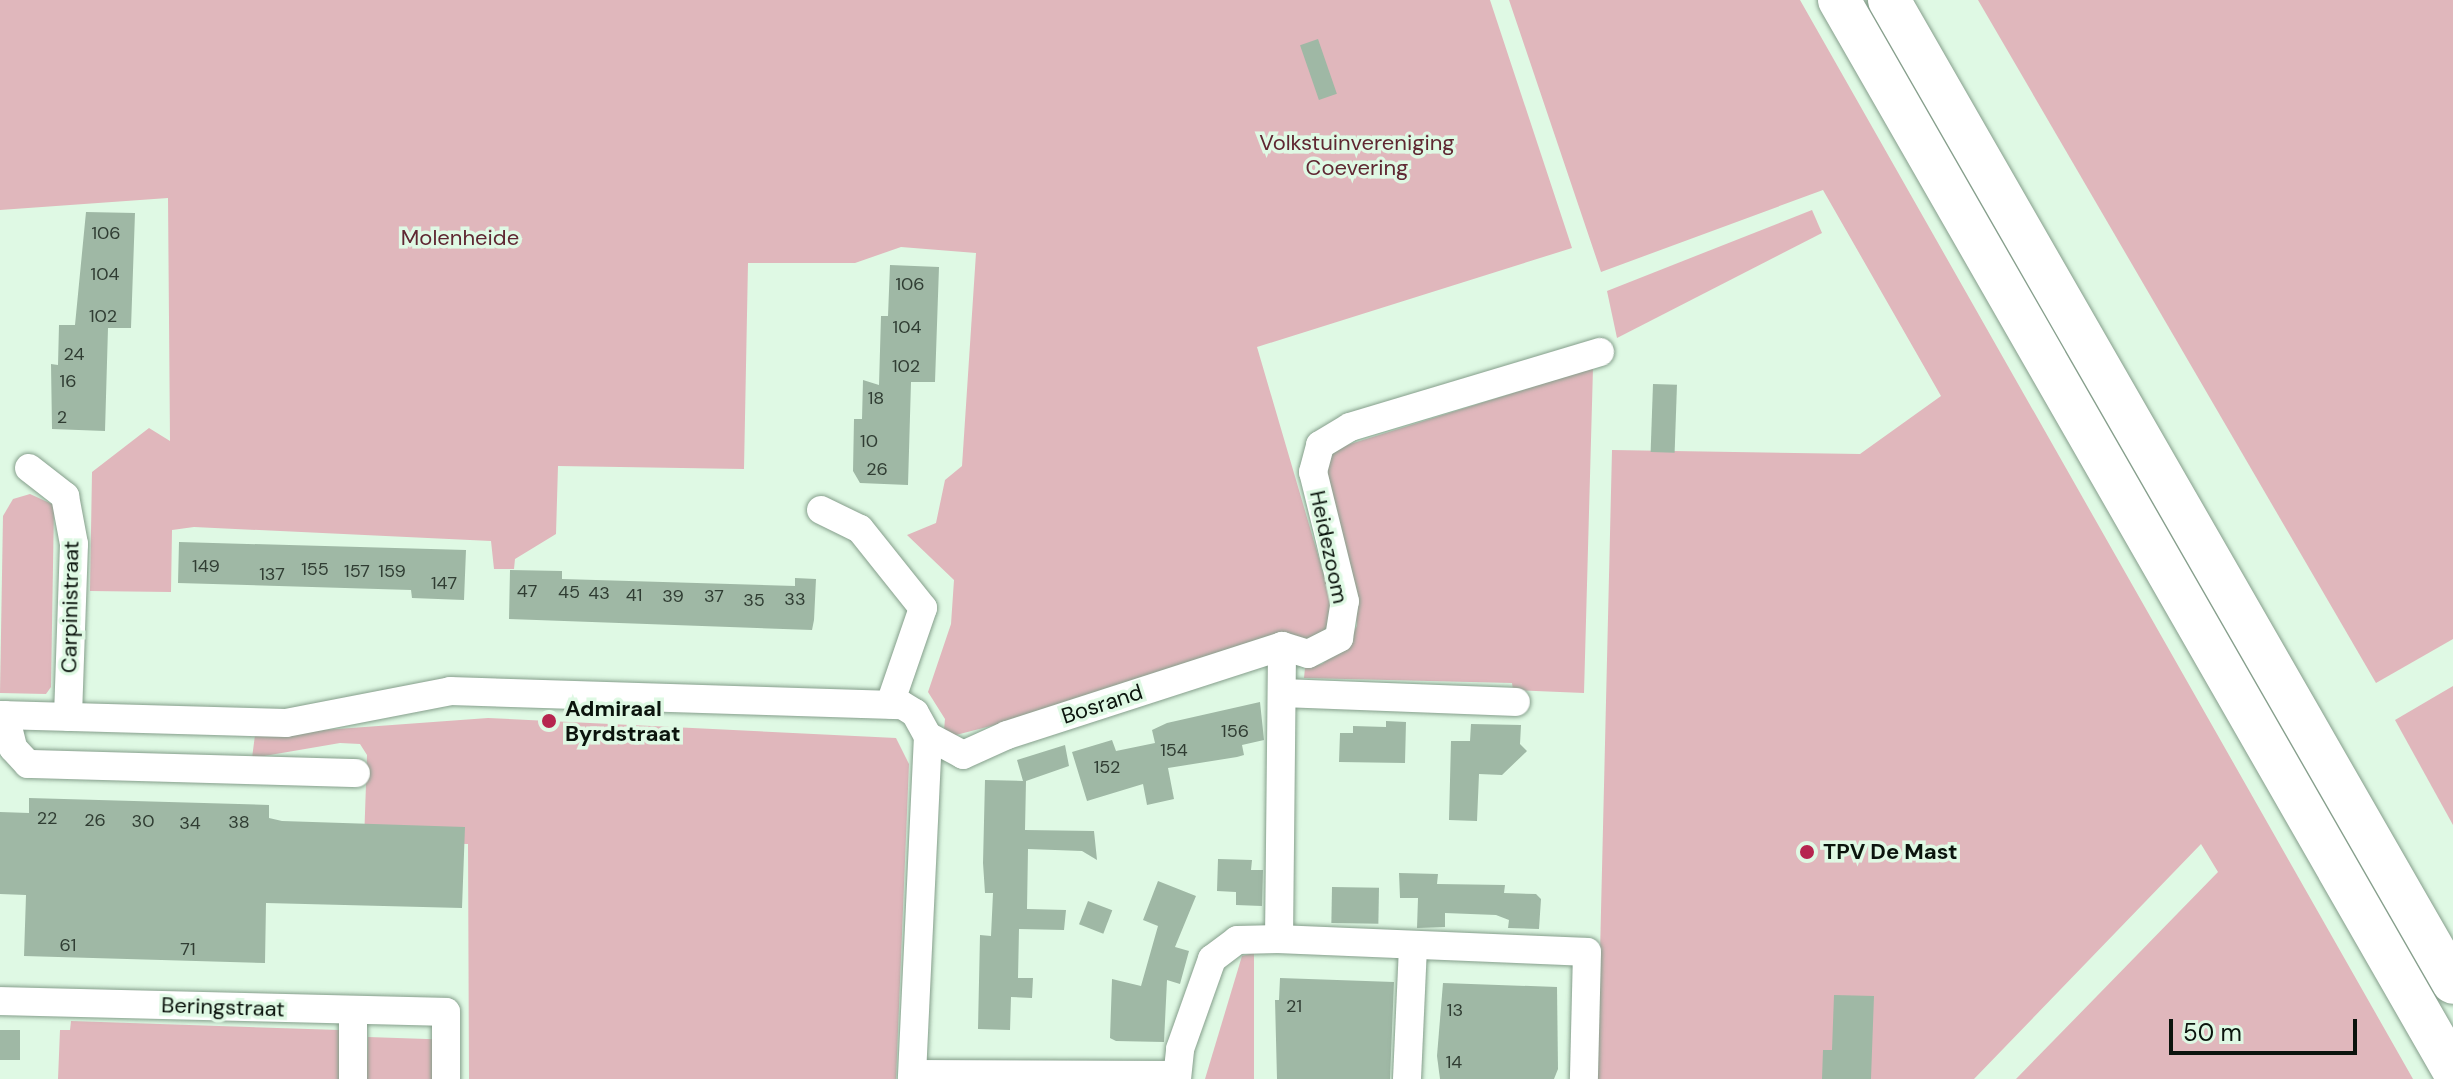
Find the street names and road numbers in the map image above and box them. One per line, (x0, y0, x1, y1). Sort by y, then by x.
street label: Heidezoom (1304, 488, 1354, 606)
street label: Carpinistraat (56, 541, 84, 673)
street label: Bosrand (1058, 678, 1146, 730)
street label: Beringstraat (161, 992, 285, 1022)

